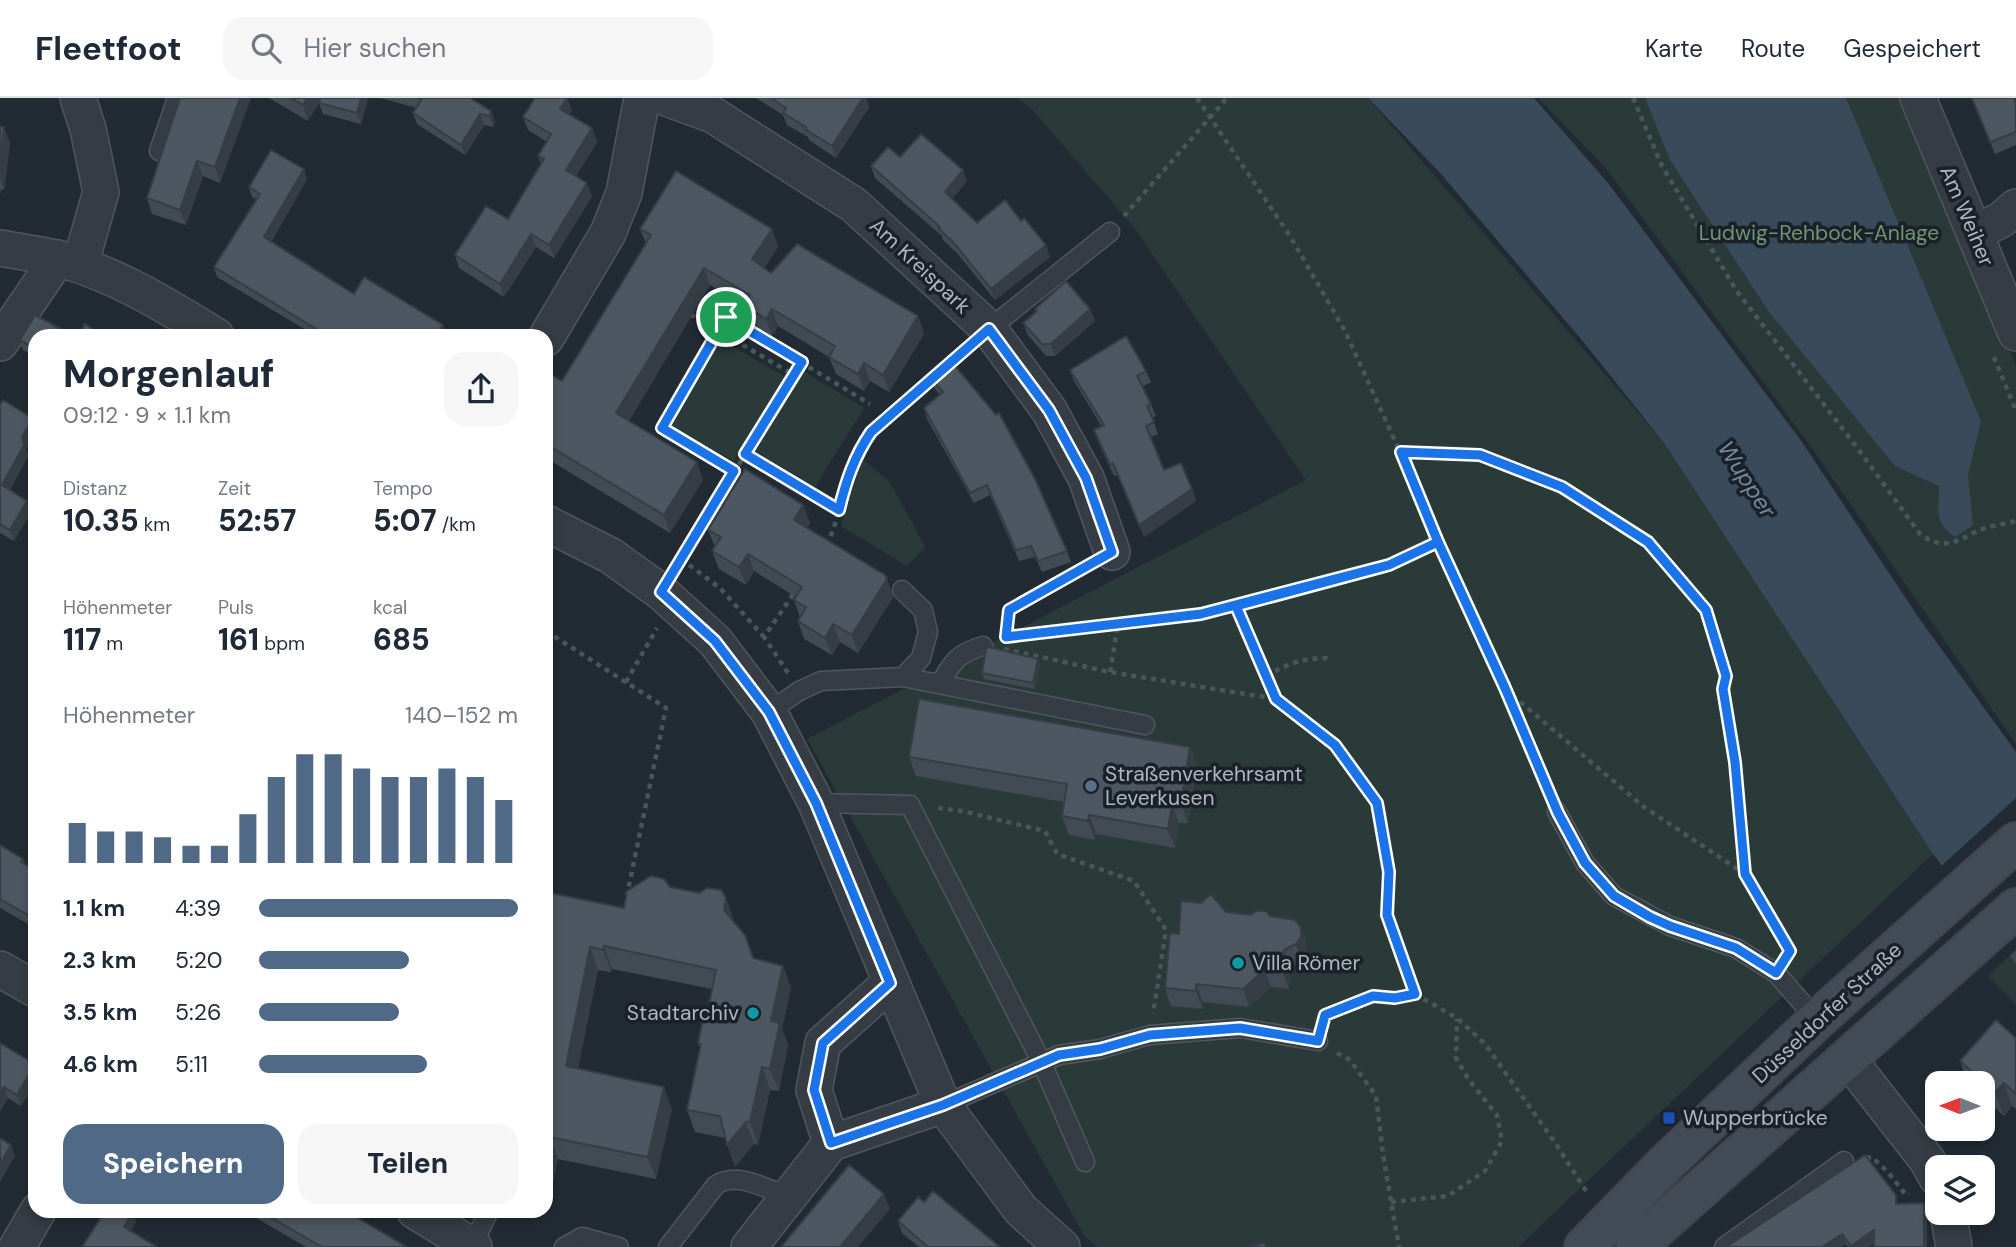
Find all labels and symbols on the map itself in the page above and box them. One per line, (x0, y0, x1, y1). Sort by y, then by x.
street label: Am Weiher (1933, 162, 2001, 271)
street label: Am Kreispark (864, 212, 977, 320)
park label: Ludwig-Rehbock-Anlage (1699, 219, 1939, 247)
pin (696, 287, 756, 347)
water label: Wupper (1711, 435, 1784, 524)
place label: Straßenverkehrsamt Leverkusen (1105, 760, 1303, 812)
marker: Straßenverkehrsamt Leverkusen (1083, 778, 1099, 794)
street label: Düsseldorfer Straße (1746, 936, 1908, 1090)
place label: Villa Römer (1252, 949, 1360, 977)
marker: Villa Römer (1230, 955, 1246, 971)
place label: Stadtarchiv (627, 999, 739, 1027)
marker: Stadtarchiv (745, 1005, 761, 1021)
north arrow (1925, 1071, 1995, 1141)
place label: Wupperbrücke (1683, 1104, 1828, 1132)
marker: Wupperbrücke (1661, 1110, 1677, 1126)

